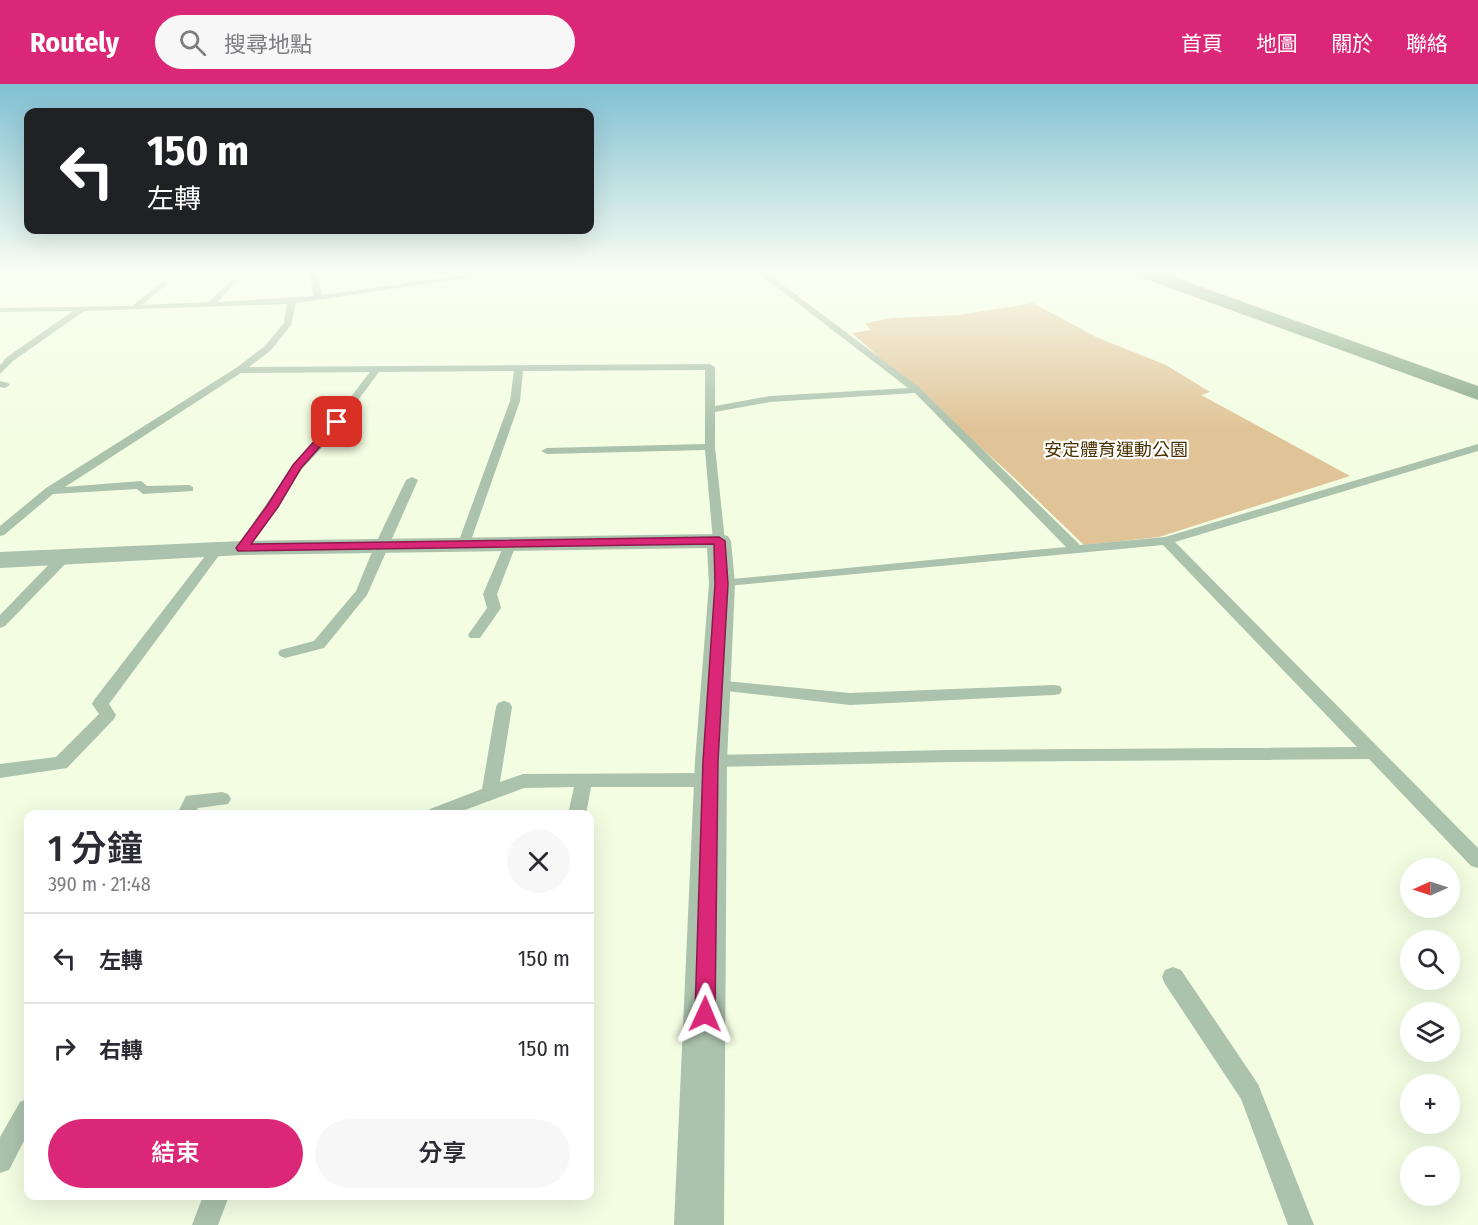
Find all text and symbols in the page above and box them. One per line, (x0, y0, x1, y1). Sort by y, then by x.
search box (155, 15, 575, 69)
text: Routely (30, 26, 119, 59)
icon: search (176, 26, 209, 59)
text: 搜尋地點 (224, 31, 312, 58)
text: 首頁 (1181, 31, 1223, 57)
text: 地圖 (1256, 31, 1298, 57)
text: 關於 (1331, 31, 1373, 57)
text: 聯絡 (1406, 31, 1448, 57)
text: 150 m (147, 126, 249, 176)
icon: left (48, 132, 126, 210)
text: 左轉 (147, 183, 201, 215)
pin (311, 396, 362, 447)
icon: arrive (320, 405, 353, 438)
park label: 安定體育運動公園 (1044, 439, 1188, 461)
text: 1 分鐘 (48, 827, 143, 871)
button: close (507, 830, 570, 893)
north arrow (1400, 858, 1460, 918)
map controls (1400, 858, 1460, 1206)
text: 390 m · 21:48 (48, 872, 151, 896)
button: search (1400, 930, 1460, 990)
icon: left (48, 942, 81, 975)
text: 150 m (518, 945, 570, 972)
text: 左轉 (99, 947, 143, 974)
position arrow (673, 982, 737, 1046)
button: layers (1400, 1002, 1460, 1062)
icon: right (48, 1032, 81, 1065)
text: 150 m (518, 1035, 570, 1062)
text: 右轉 (99, 1037, 143, 1064)
button: + (1400, 1074, 1460, 1134)
button: 結束 (48, 1119, 303, 1188)
button: 分享 (315, 1119, 570, 1188)
button: − (1400, 1146, 1460, 1206)

